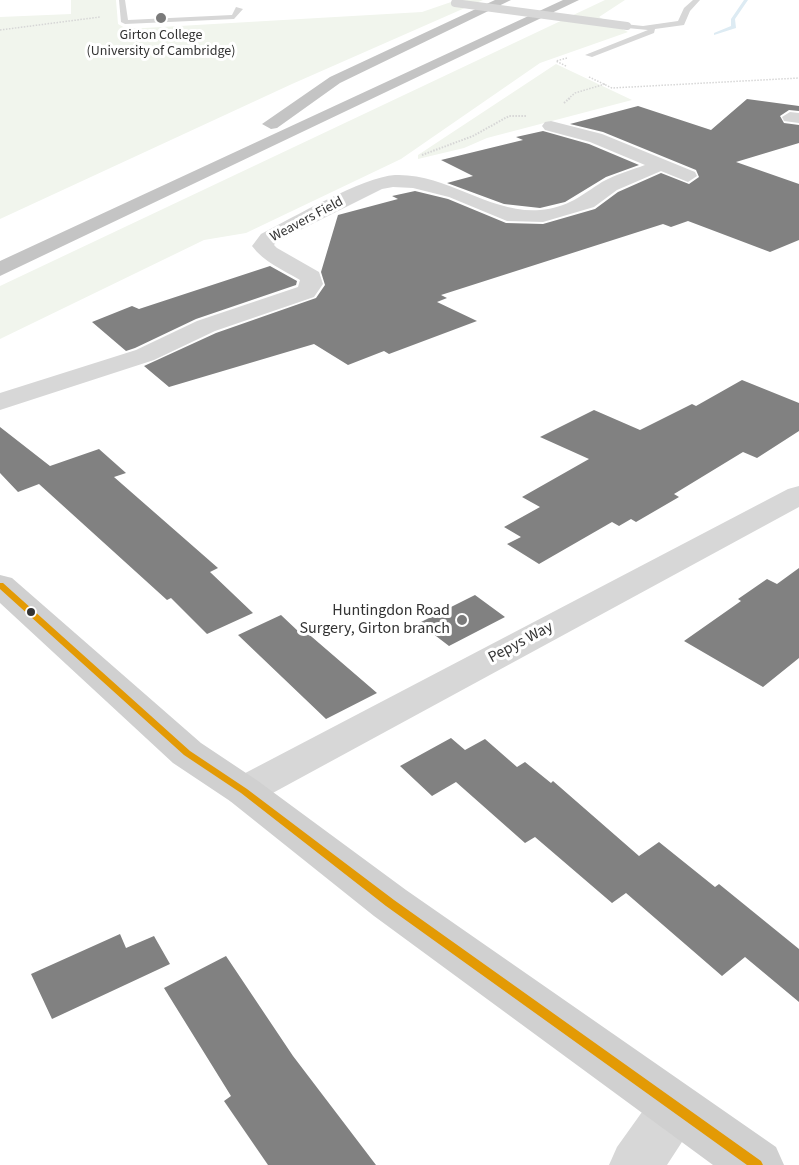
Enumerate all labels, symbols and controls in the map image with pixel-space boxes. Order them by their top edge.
marker: Girton College (University of Cambridge) [154,11,168,25]
place label: Girton College (University of Cambridge) [87,28,235,60]
street label: Weavers Field [268,194,346,246]
place label: Huntingdon Road Surgery, Girton branch [300,601,450,639]
unlabelled marker [25,606,37,618]
marker: Huntingdon Road Surgery, Girton branch [455,613,469,627]
street label: Pepys Way [485,618,557,668]

